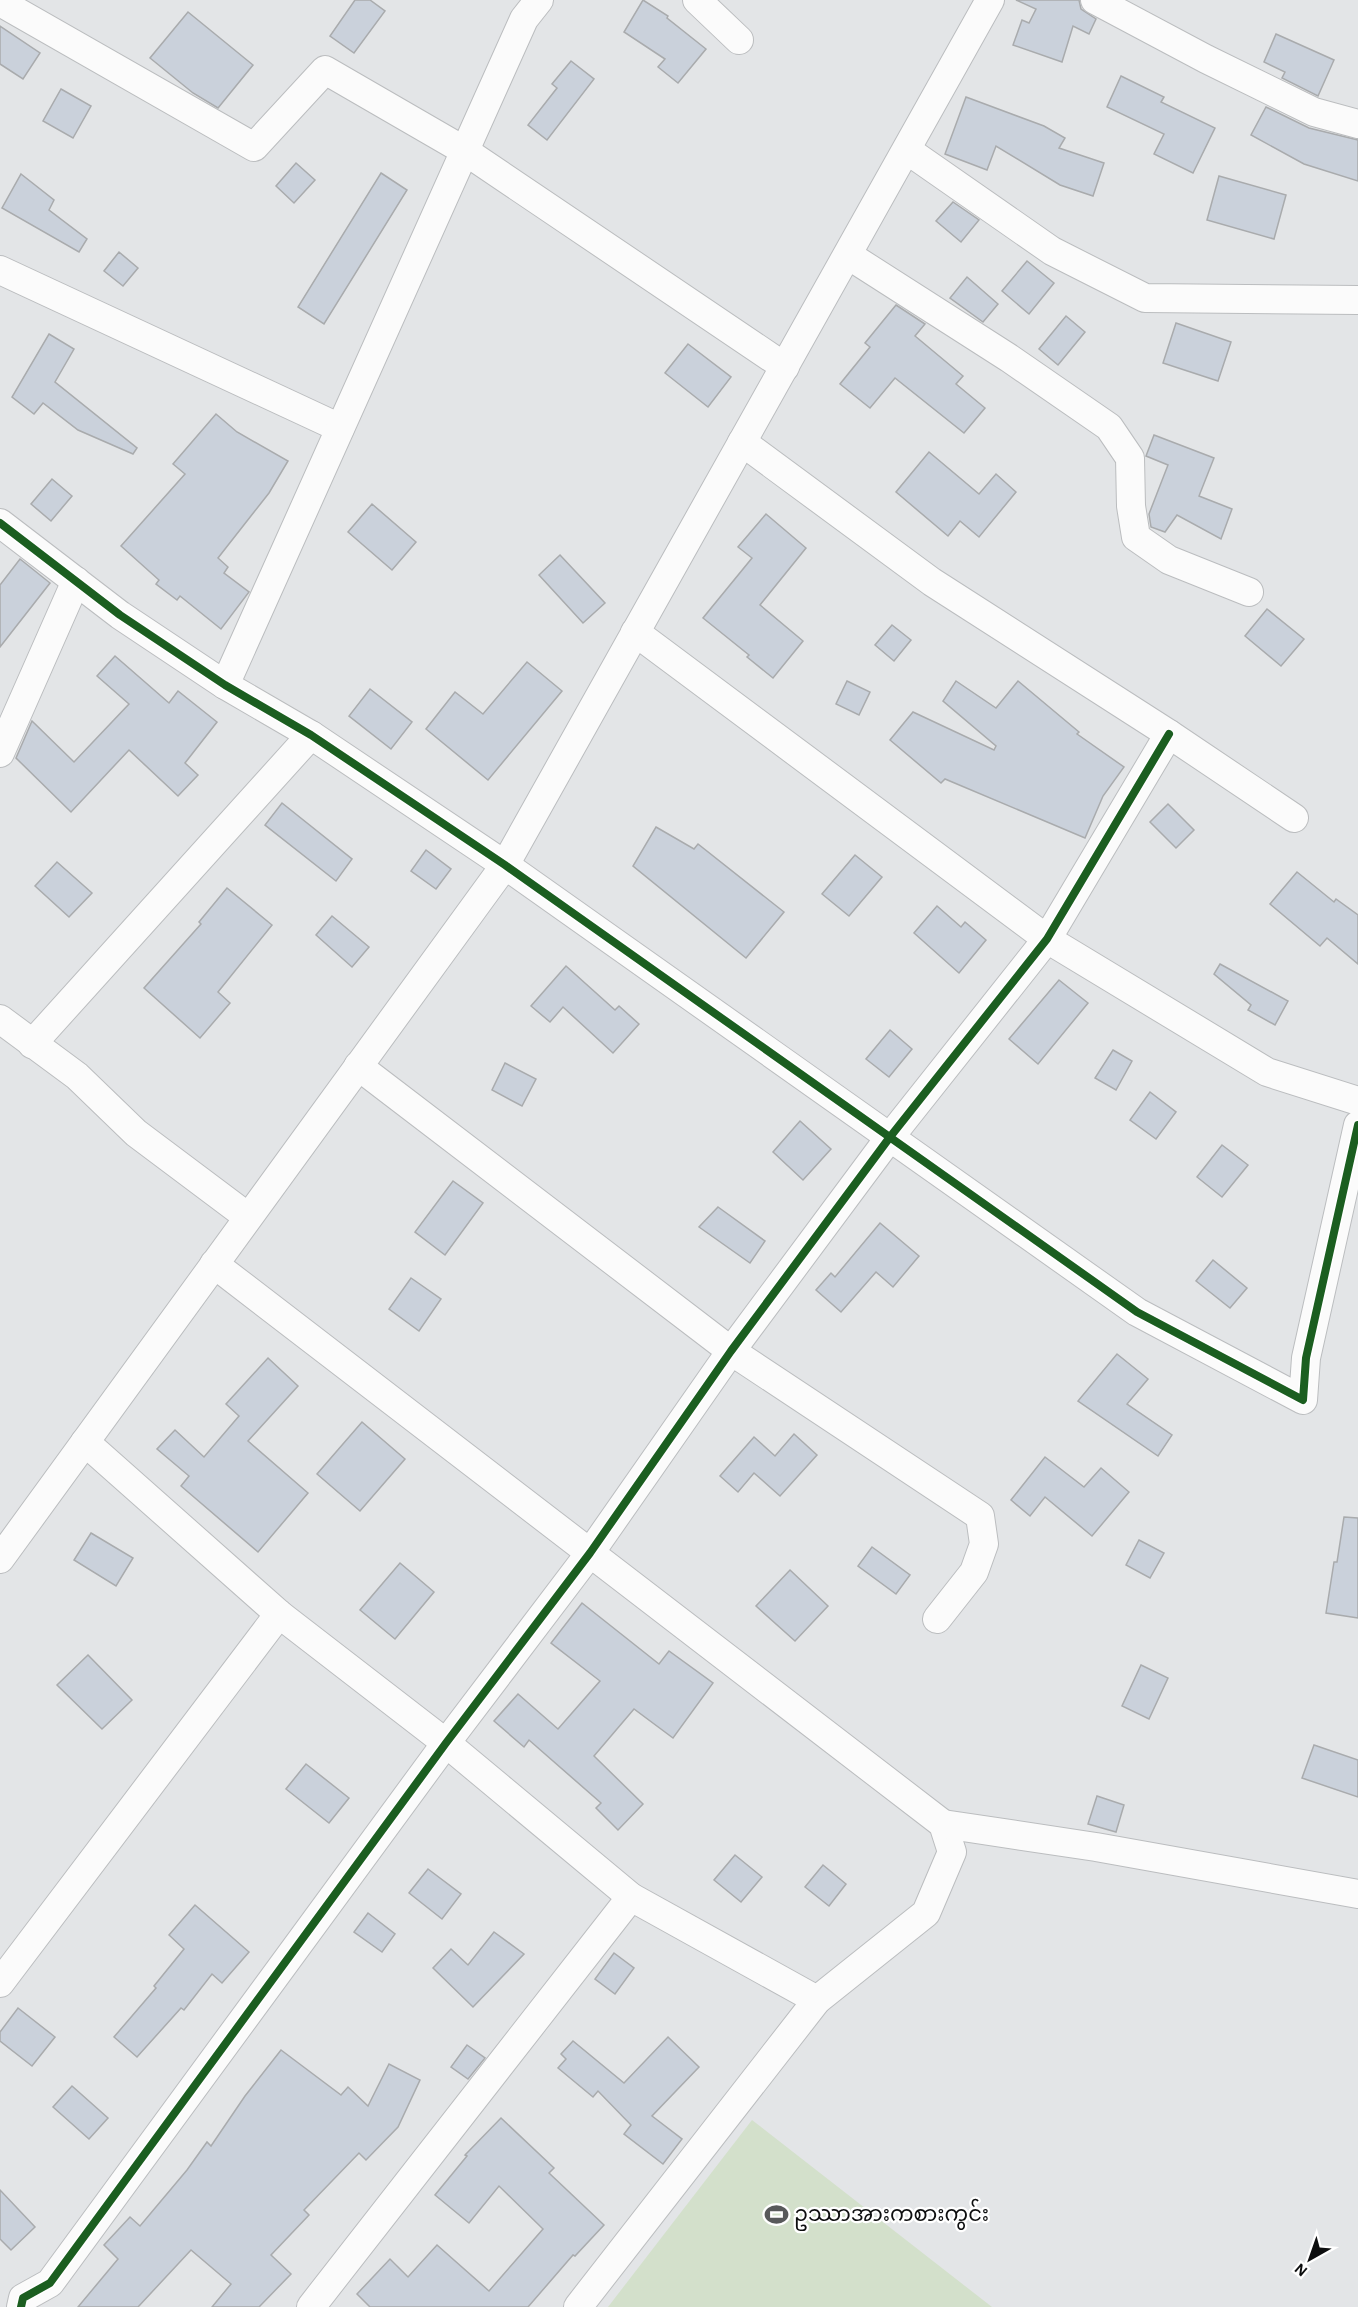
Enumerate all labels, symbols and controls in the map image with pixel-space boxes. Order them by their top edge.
place label: ဥဿာ‌အားကစားကွင်း [794,2198,989,2231]
sports icon: ဥဿာ‌အားကစားကွင်း [763,2201,789,2227]
north arrow [1280,2229,1340,2289]
text: N [1292,2260,1310,2279]

